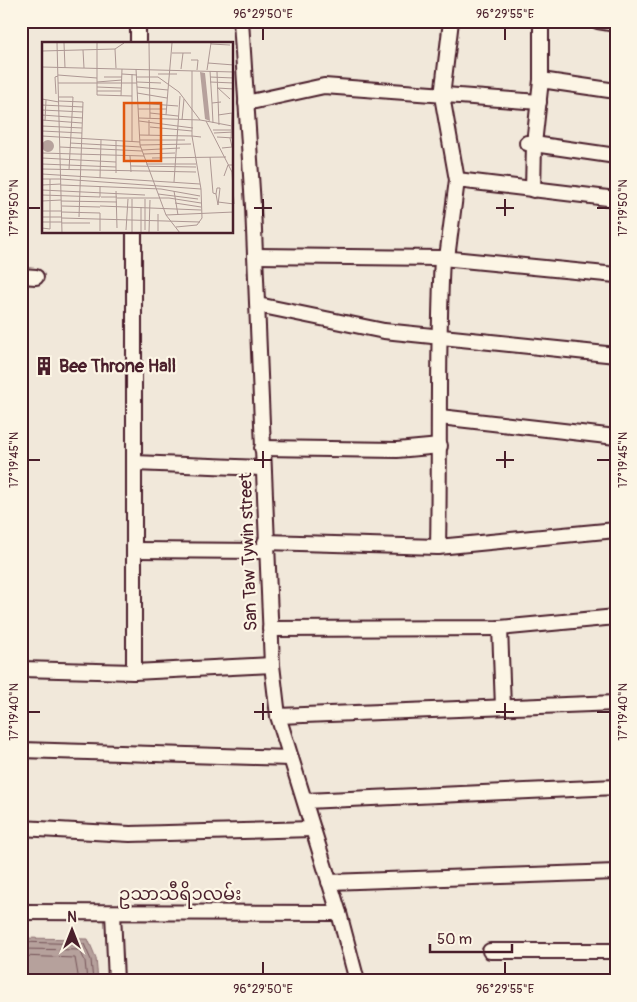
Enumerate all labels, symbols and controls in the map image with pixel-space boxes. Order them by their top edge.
text: 96°29'50"E [233,7,293,22]
text: 96°29'55"E [476,7,534,22]
inset map [42,42,234,234]
text: 17°19'50"N [7,179,22,237]
text: 17°19'50"N [616,179,631,237]
building icon: Bee Throne Hall [33,355,55,377]
place label: Bee Throne Hall [59,355,176,378]
text: 17°19'45"N [7,432,22,488]
text: 17°19'45"N [616,432,631,488]
street label: San Taw Tywin street [234,472,263,632]
text: 17°19'40"N [7,683,22,741]
text: 17°19'40"N [616,683,631,741]
street label: ဥသာသီရိ၁လမ်း [119,880,241,909]
north arrow [48,904,98,954]
text: N [67,909,77,926]
scale bar [430,922,512,954]
text: 50 m [437,930,472,949]
text: 96°29'50"E [233,982,293,997]
text: 96°29'55"E [476,982,534,997]

